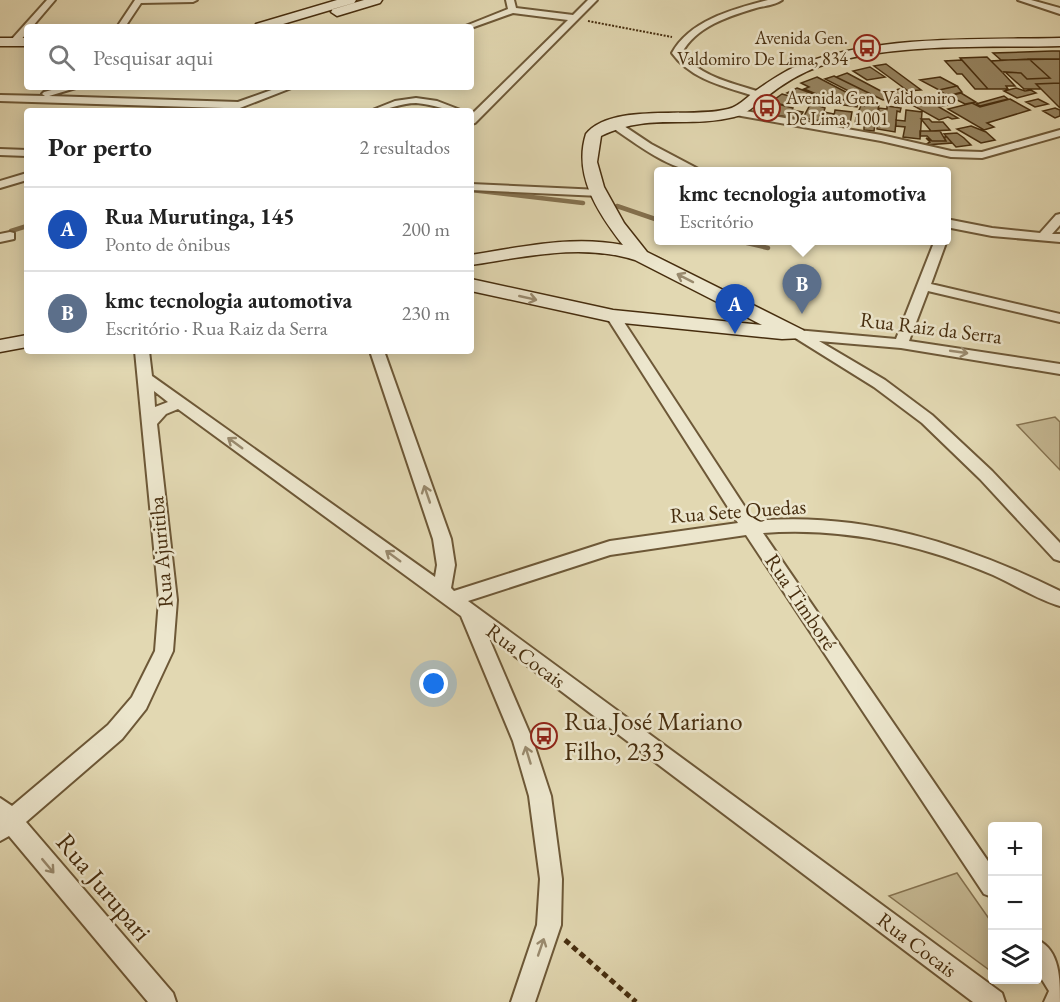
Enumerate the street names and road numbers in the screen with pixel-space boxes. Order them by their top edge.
street label: Rua Raiz da Serra [859,305,1004,350]
street label: Rua Sete Quedas [669,492,807,530]
street label: Rua Ajuritiba [142,495,179,609]
street label: Rua Timboré [759,548,844,655]
street label: Rua Cocais [481,617,572,694]
street label: Rua Jurupari [49,826,159,948]
street label: Rua Cocais [872,906,963,983]

